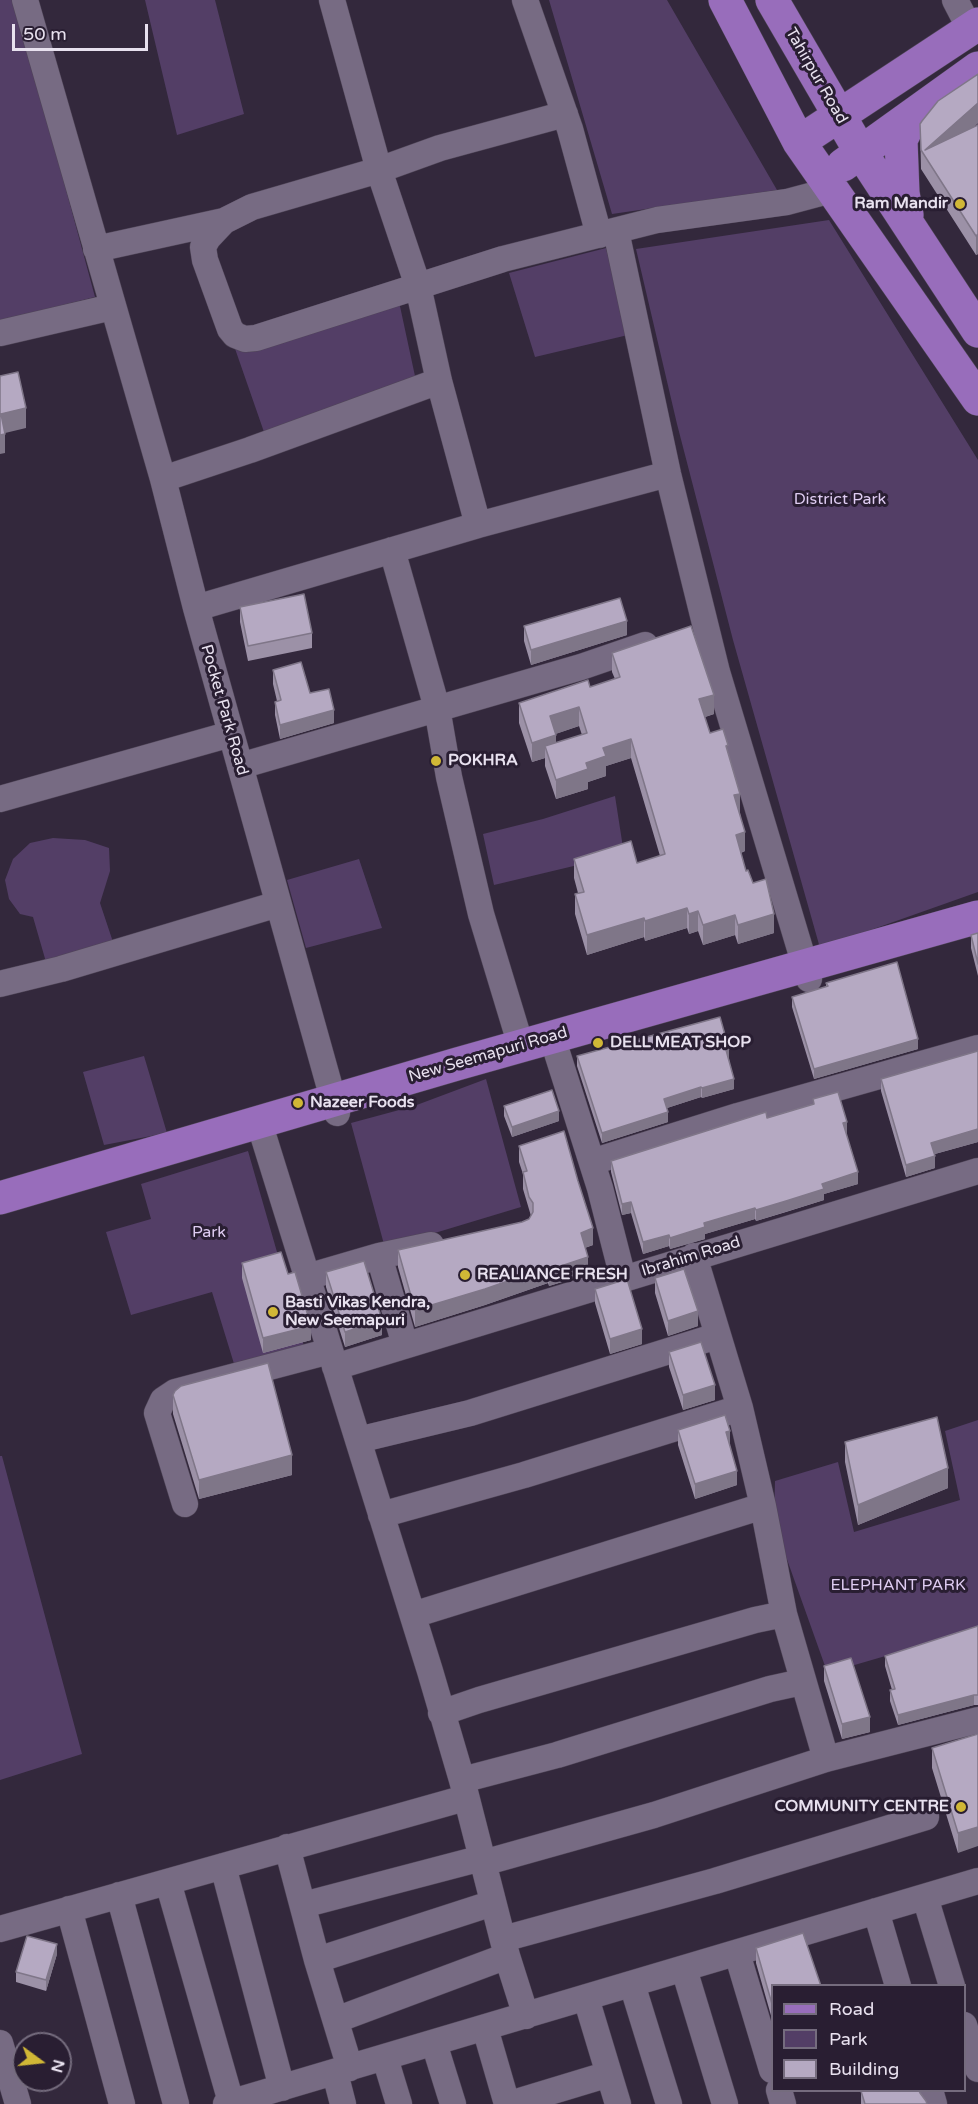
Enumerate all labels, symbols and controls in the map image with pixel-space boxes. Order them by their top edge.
scale bar [15,12,152,50]
text: 50 m [23,23,67,45]
street label: Tahirpur Road [781,25,851,127]
place label: Ram Mandir [854,194,948,214]
marker: Ram Mandir [953,197,967,211]
park label: District Park [794,490,886,510]
street label: Pocket Park Road [196,642,252,778]
place label: POKHRA [448,751,518,771]
marker: POKHRA [429,754,443,768]
street label: New Seemapuri Road [406,1023,570,1087]
place label: DELL MEAT SHOP [610,1033,751,1053]
marker: DELL MEAT SHOP [591,1036,605,1050]
place label: Nazeer Foods [310,1093,415,1113]
marker: Nazeer Foods [291,1096,305,1110]
park label: Park [192,1223,226,1243]
street label: Ibrahim Road [639,1233,743,1281]
place label: REALIANCE FRESH [477,1265,628,1285]
marker: REALIANCE FRESH [458,1268,472,1282]
place label: Basti Vikas Kendra, New Seemapuri [285,1293,430,1331]
marker: Basti Vikas Kendra, New Seemapuri [266,1305,280,1319]
park label: ELEPHANT PARK [830,1576,966,1596]
place label: COMMUNITY CENTRE [774,1797,949,1817]
marker: COMMUNITY CENTRE [954,1800,968,1814]
legend [771,1984,966,2092]
text: Road [829,1998,874,2020]
text: Park [829,2028,867,2050]
north arrow [12,2032,72,2092]
text: N [46,2057,69,2075]
text: Building [829,2058,899,2080]

